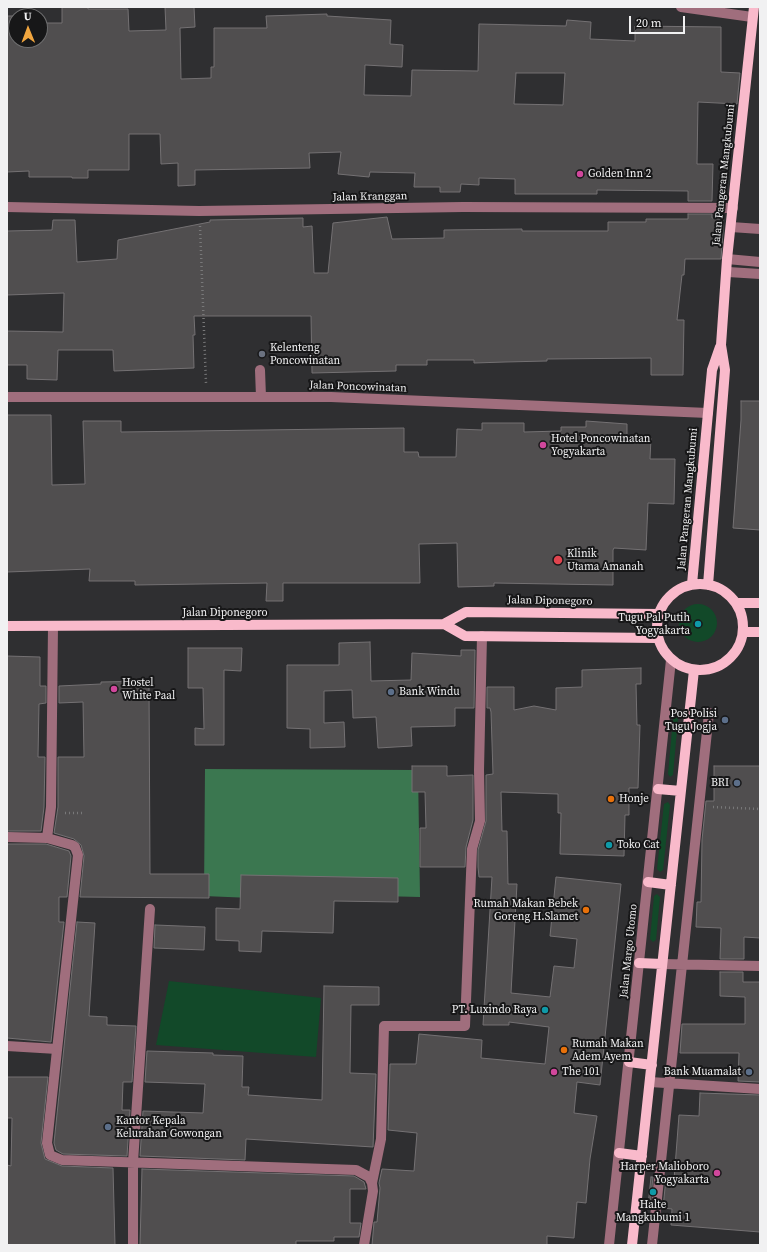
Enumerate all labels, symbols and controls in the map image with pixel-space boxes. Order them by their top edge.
north arrow [8,8,48,48]
scale bar [631,8,687,34]
text: U [24,9,32,24]
text: 20 m [636,15,662,31]
street label: Jalan Pangeran Mangkubumi [710,104,738,246]
place label: Golden Inn 2 [588,167,651,181]
marker: Golden Inn 2 [575,169,585,179]
street label: Jalan Kranggan [333,190,407,204]
place label: Kelenteng Poncowinatan [270,341,340,367]
marker: Kelenteng Poncowinatan [257,349,267,359]
street label: Jalan Poncowinatan [309,379,407,395]
street label: Jalan Pangeran Mangkubumi [675,428,701,570]
place label: Hotel Poncowinatan Yogyakarta [551,432,650,458]
marker: Hotel Poncowinatan Yogyakarta [538,440,548,450]
place label: Klinik Utama Amanah [567,547,644,573]
marker: Klinik Utama Amanah [552,554,564,566]
street label: Jalan Diponegoro [507,594,593,608]
street label: Jalan Diponegoro [182,606,268,620]
place label: Tugu Pal Putih Yogyakarta [618,611,690,637]
marker: Tugu Pal Putih Yogyakarta [693,619,703,629]
place label: Hostel White Paal [122,676,175,702]
marker: Hostel White Paal [109,684,119,694]
place label: Bank Windu [399,685,460,699]
marker: Bank Windu [386,687,396,697]
place label: Pos Polisi Tugu Jogja [665,707,717,733]
marker: Pos Polisi Tugu Jogja [720,715,730,725]
place label: BRI [711,776,729,790]
marker: BRI [732,778,742,788]
place label: Honje [619,792,649,806]
marker: Honje [606,794,616,804]
place label: Toko Cat [617,838,659,852]
marker: Toko Cat [604,840,614,850]
place label: Rumah Makan Bebek Goreng H.Slamet [473,897,578,923]
street label: Jalan Margo Utomo [617,903,641,999]
marker: Rumah Makan Bebek Goreng H.Slamet [581,905,591,915]
place label: PT. Luxindo Raya [452,1003,537,1017]
marker: PT. Luxindo Raya [540,1005,550,1015]
place label: Rumah Makan Adem Ayem [572,1037,644,1063]
marker: Rumah Makan Adem Ayem [559,1045,569,1055]
place label: The 101 [562,1065,600,1079]
place label: Bank Muamalat [664,1065,741,1079]
marker: The 101 [549,1067,559,1077]
marker: Bank Muamalat [744,1067,754,1077]
place label: Kantor Kepala Kelurahan Gowongan [116,1114,222,1140]
marker: Kantor Kepala Kelurahan Gowongan [103,1122,113,1132]
place label: Harper Malioboro Yogyakarta [620,1160,709,1186]
marker: Harper Malioboro Yogyakarta [712,1168,722,1178]
marker: Halte Mangkubumi 1 [648,1187,658,1197]
place label: Halte Mangkubumi 1 [616,1198,690,1224]

